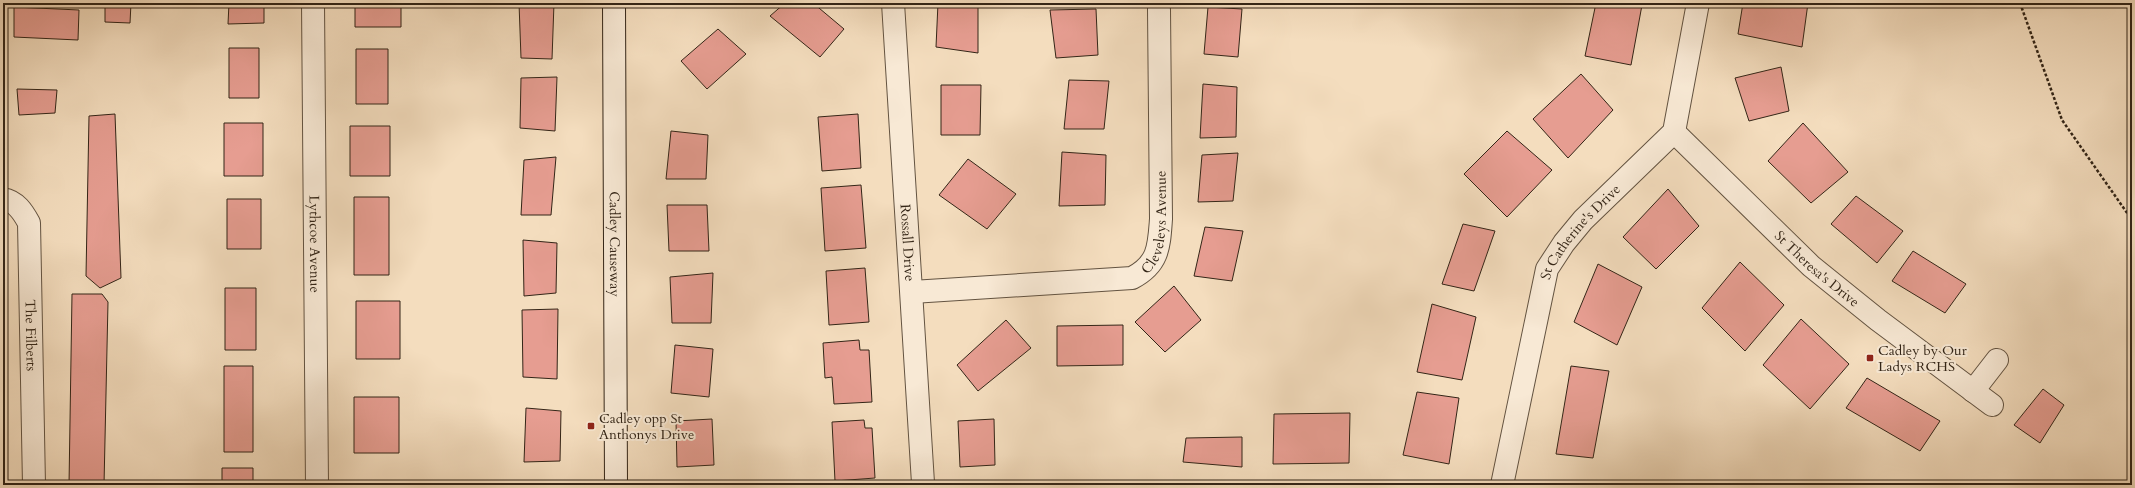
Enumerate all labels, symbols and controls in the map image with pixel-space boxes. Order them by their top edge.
street label: Cleveleys Avenue [1137,171,1171,278]
street label: St Catherine's Drive [1536,180,1625,281]
street label: Cadley Causeway [605,191,624,297]
street label: Lythcoe Avenue [305,195,324,293]
street label: Rossall Drive [896,203,919,282]
street label: St Theresa's Drive [1770,227,1863,311]
street label: The Filberts [20,299,41,372]
place label: Cadley by Our Ladys RCHS [1878,341,1968,376]
marker: Cadley by Our Ladys RCHS [1865,353,1875,363]
place label: Cadley opp St Anthonys Drive [599,409,694,444]
marker: Cadley opp St Anthonys Drive [586,421,596,431]

